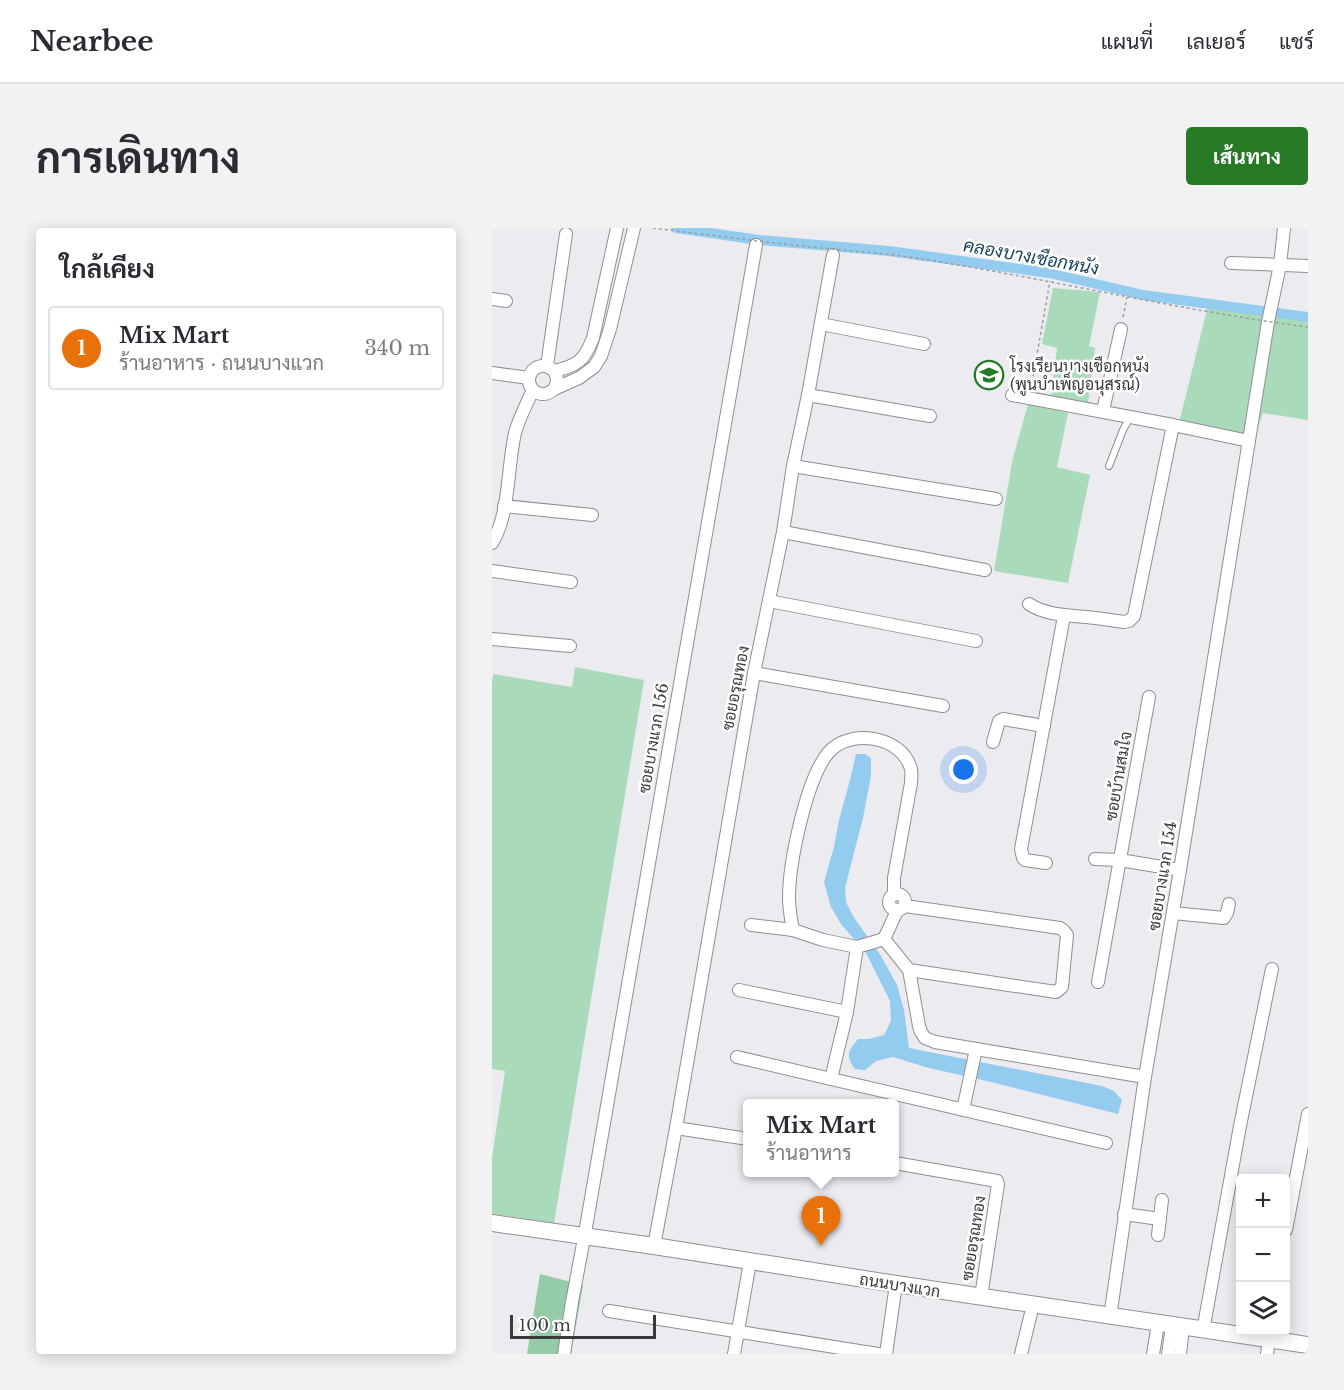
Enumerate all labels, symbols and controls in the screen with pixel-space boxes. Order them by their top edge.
text: Nearbee [30,24,154,59]
text: แผนที่ [1101,29,1153,55]
text: เลเยอร์ [1186,29,1246,55]
text: แชร์ [1279,29,1314,55]
button: เส้นทาง [1186,127,1308,185]
text: การเดินทาง [36,132,240,184]
water label: คลองบางเชือกหนัง [962,232,1101,280]
text: ใกล้เคียง [60,253,155,285]
text: Mix Mart [119,322,229,349]
text: 1 [77,336,86,360]
text: 340 m [365,336,430,360]
text: ร้านอาหาร · ถนนบางแวก [119,351,324,375]
place label: โรงเรียนบางเชือกหนัง (พูนบำเพ็ญอนุสรณ์) [1009,355,1149,396]
school or university icon: โรงเรียนบางเชือกหนัง (พูนบำเพ็ญอนุสรณ์) [973,359,1005,391]
street label: ซอยอรุณทอง [717,644,755,733]
street label: ซอยบางแวก 156 [633,681,673,795]
street label: ซอยบ้านสมใจ [1099,729,1136,822]
your location [949,755,978,784]
street label: ซอยบางแวก 154 [1143,820,1181,932]
popup [743,1099,899,1177]
text: Mix Mart [766,1112,876,1139]
text: ร้านอาหาร [766,1141,852,1165]
map controls [1236,1174,1290,1336]
button: + [1236,1174,1290,1228]
street label: ซอยอรุณทอง [956,1194,992,1282]
pin: 1 [802,1196,840,1246]
button: − [1236,1228,1290,1282]
street label: ถนนบางแวก [858,1269,942,1301]
button: layers [1236,1282,1290,1336]
scale bar [510,1312,656,1340]
text: 100 m [519,1315,571,1335]

